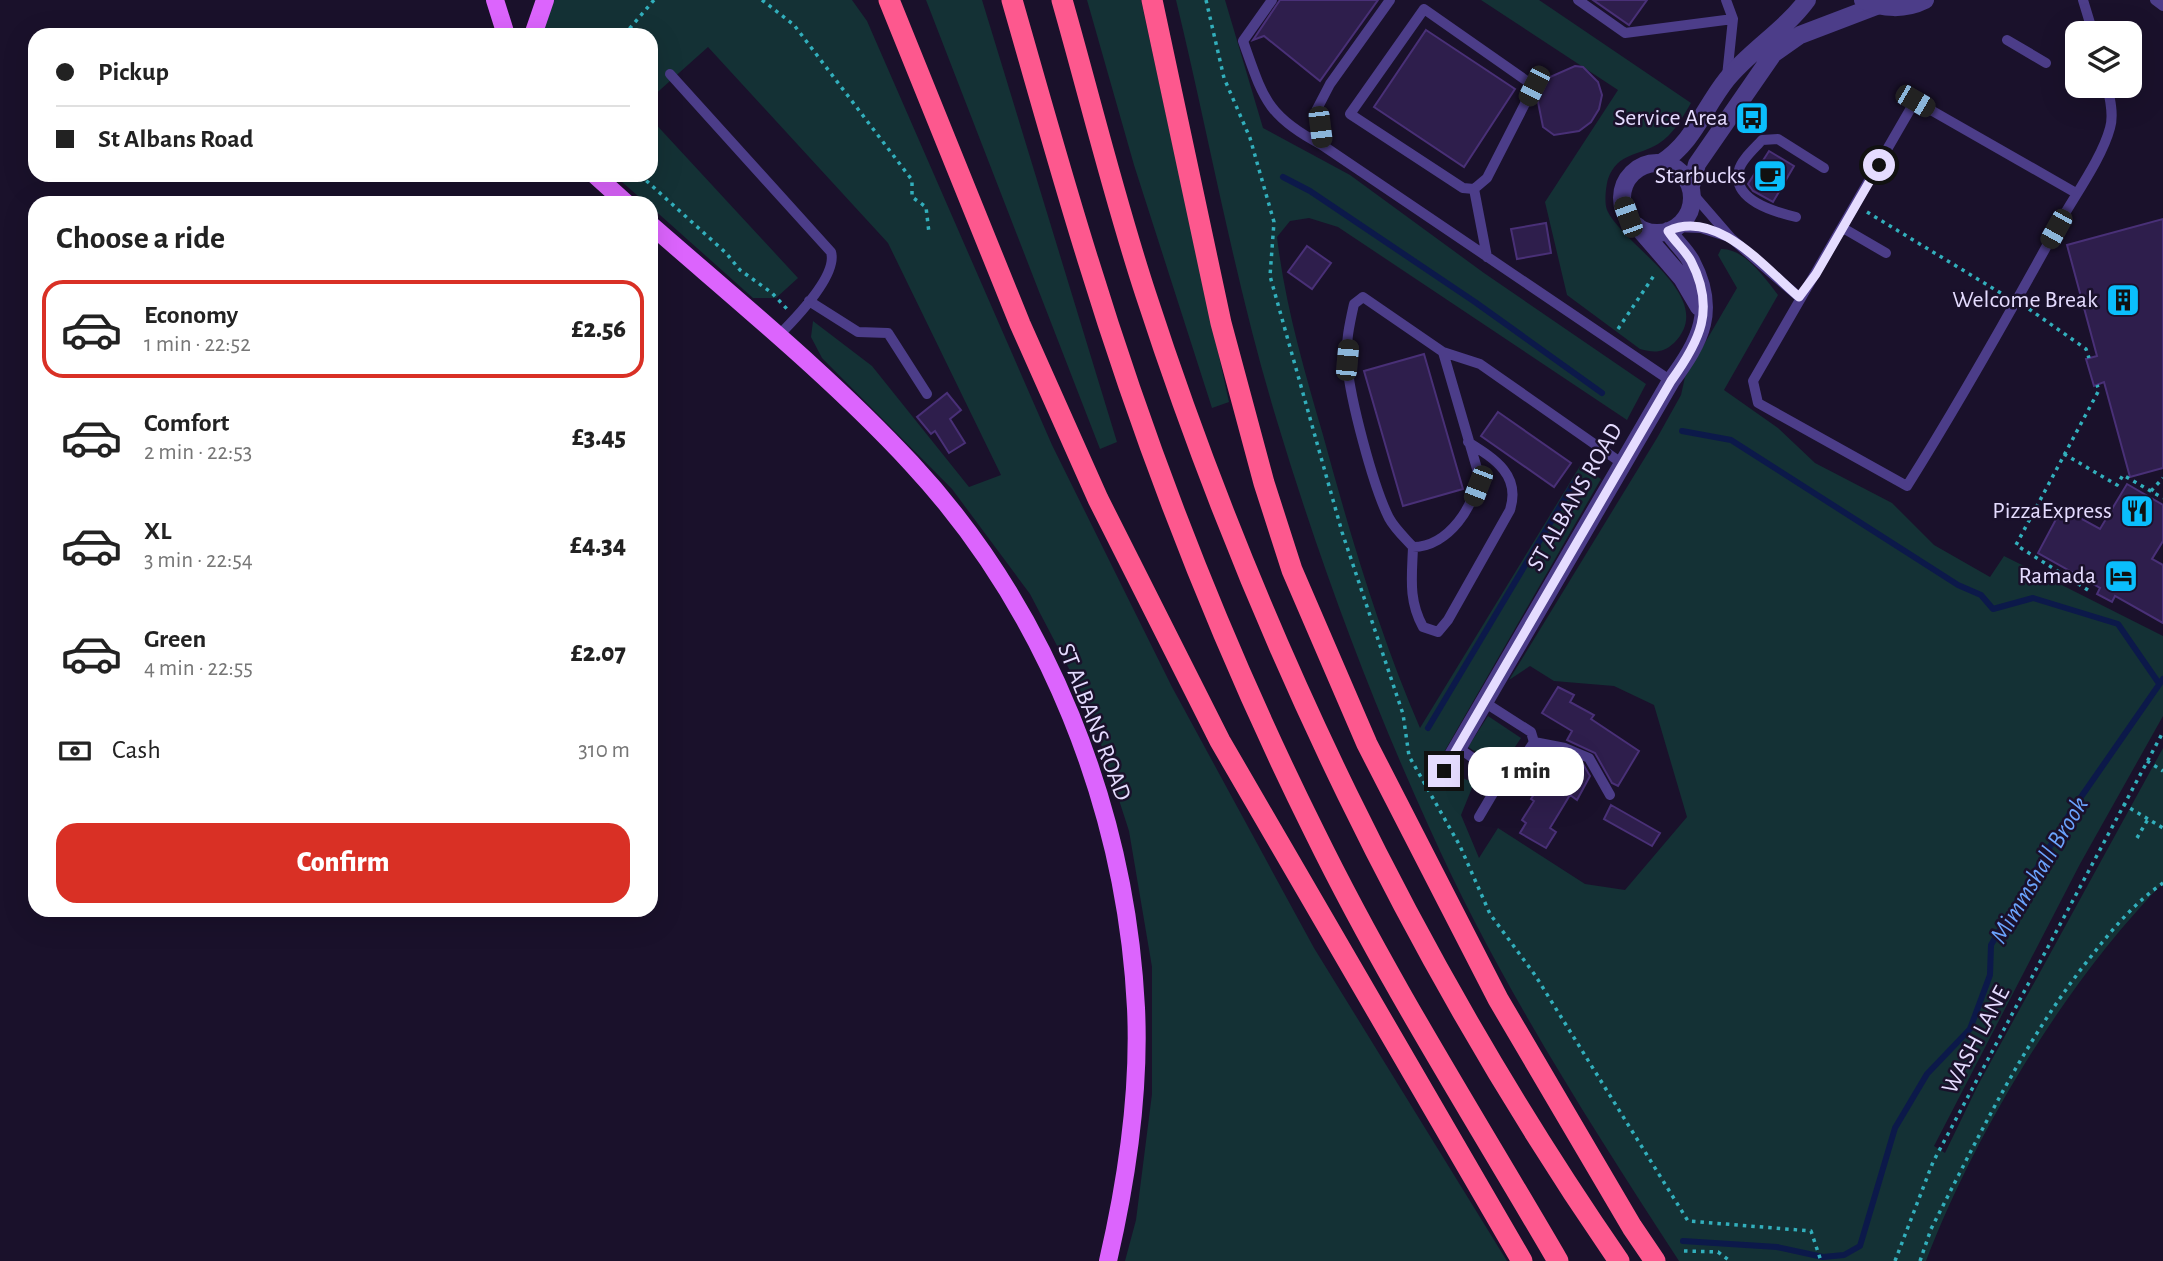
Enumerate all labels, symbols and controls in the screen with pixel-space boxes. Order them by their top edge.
map controls [2065,21,2142,98]
button: layers [2065,21,2142,98]
text: Pickup [98,59,169,85]
car [1516,63,1553,109]
car [1892,81,1939,121]
bus stop icon: Service Area [1733,99,1771,137]
car [1308,105,1333,149]
place label: Service Area [1614,106,1728,130]
text: St Albans Road [98,126,253,152]
route start [1863,149,1895,181]
cafe icon: Starbucks [1751,157,1789,195]
place label: Starbucks [1655,164,1746,188]
car [1611,194,1646,240]
car [2037,206,2076,252]
text: Choose a ride [56,222,225,254]
building icon: Welcome Break [2104,281,2142,319]
place label: Welcome Break [1952,288,2098,312]
icon: car [60,298,123,361]
text: Economy [144,302,238,328]
text: £2.56 [572,316,626,342]
text: 1 min · 22:52 [144,333,251,356]
car [1335,338,1360,382]
icon: car [60,406,123,469]
text: Comfort [144,410,229,436]
street label: ST ALBANS ROAD [1523,419,1627,575]
text: £3.45 [572,424,626,450]
text: 2 min · 22:53 [144,441,252,464]
car [1461,463,1496,509]
restaurant icon: PizzaExpress [2118,492,2156,530]
place label: PizzaExpress [1992,499,2112,523]
icon: car [60,514,123,577]
text: XL [144,518,171,544]
text: £4.34 [570,532,626,558]
text: 3 min · 22:54 [144,549,253,572]
hotel icon: Ramada [2102,557,2140,595]
place label: Ramada [2019,564,2096,588]
icon: car [60,622,123,685]
text: Green [144,626,206,652]
text: £2.07 [571,640,626,666]
street label: ST ALBANS ROAD [1053,640,1135,804]
text: 4 min · 22:55 [144,657,253,680]
icon: cash [56,732,94,770]
text: Cash [112,737,161,763]
text: 310 m [578,739,630,762]
callout: 1 min [1468,746,1584,796]
route end [1428,755,1460,787]
text: 1 min [1502,760,1550,783]
water label: Mimmshall Brook [1985,792,2093,948]
button: Confirm [56,823,630,903]
street label: WASH LANE [1938,982,2015,1098]

